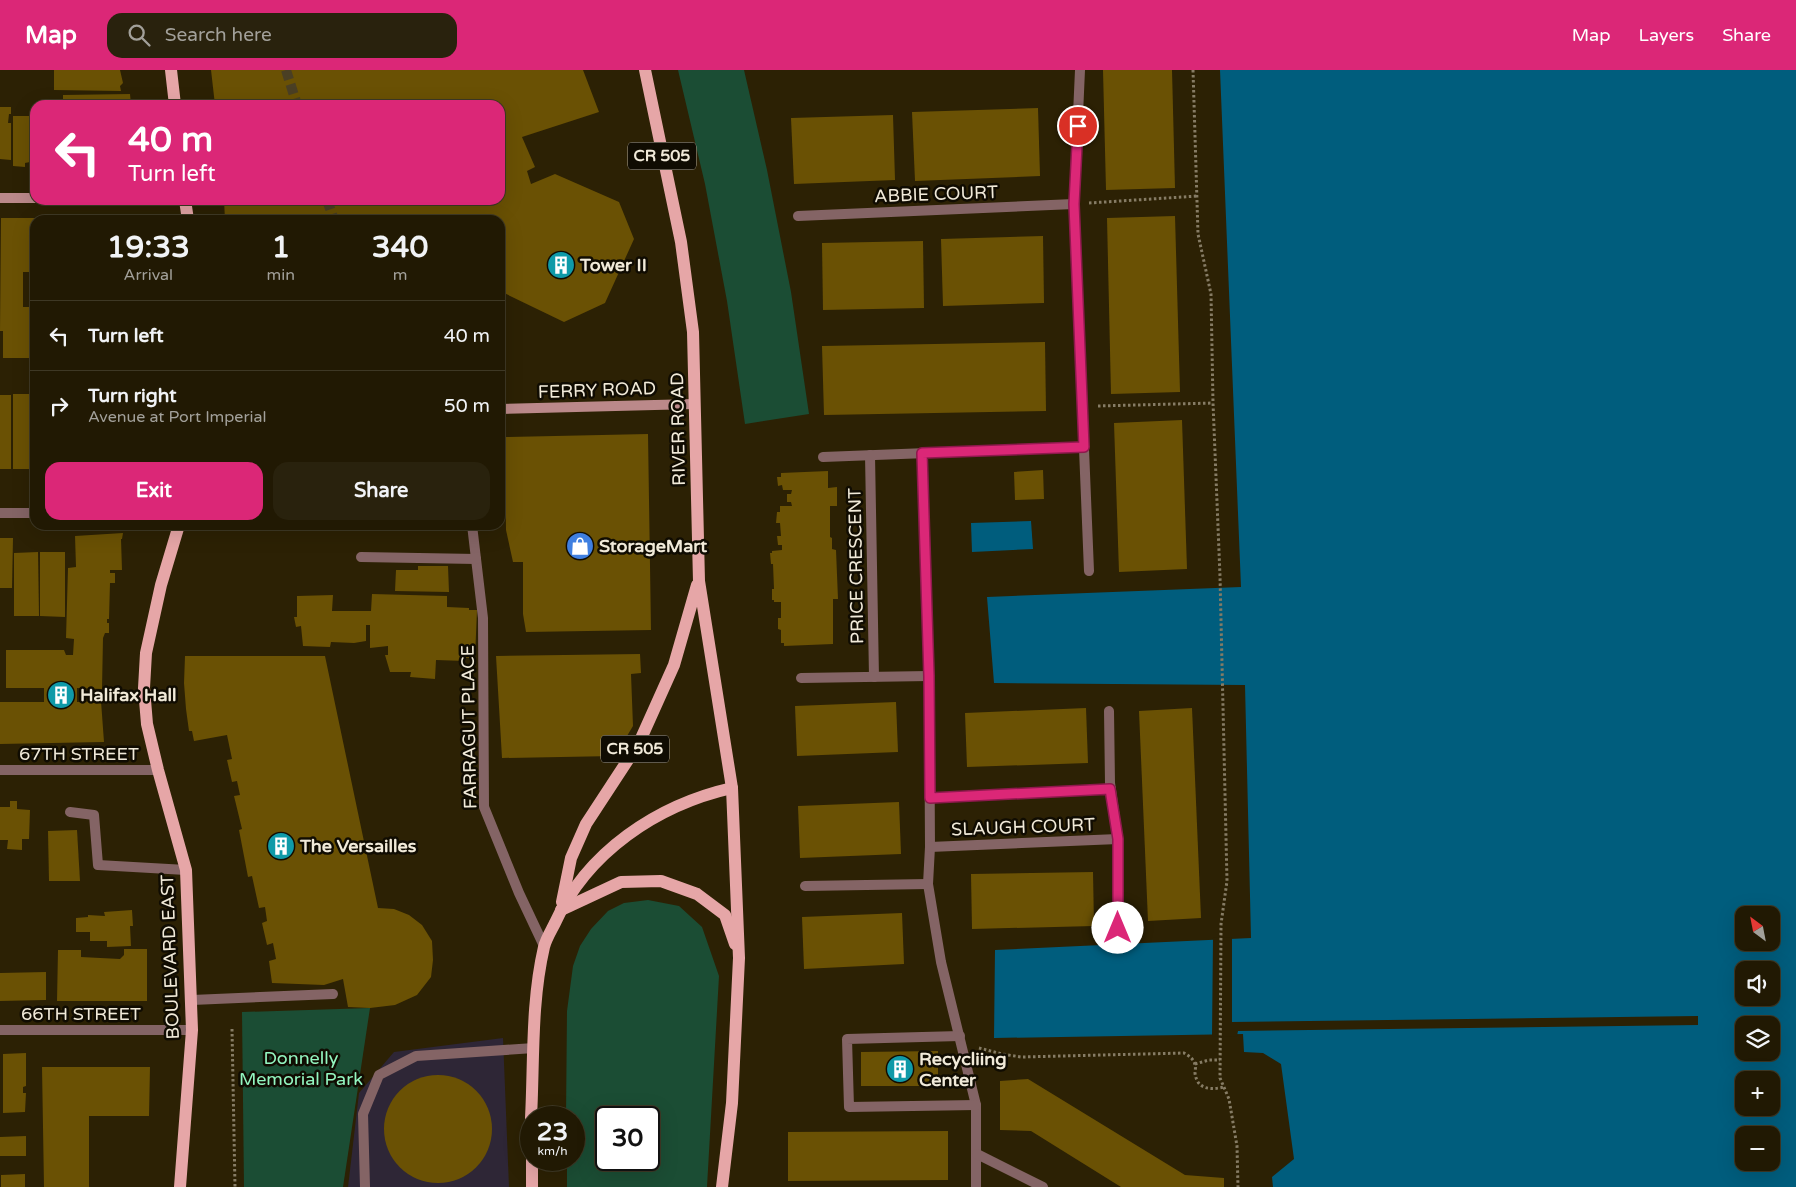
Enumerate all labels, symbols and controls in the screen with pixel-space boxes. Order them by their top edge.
search box [107,13,457,58]
text: Map [25,21,77,50]
icon: search [125,21,153,49]
text: Search here [165,24,272,46]
text: Map [1572,24,1611,46]
text: Layers [1639,24,1694,46]
text: Share [1722,24,1771,46]
pin [1057,105,1099,147]
icon: arrive [1064,112,1092,140]
text: 40 m [128,119,213,161]
icon: left [45,120,110,185]
road number: CR 505 [628,142,696,170]
text: Turn left [128,161,216,187]
street label: ABBIE COURT [874,181,998,207]
text: 19:33 [107,229,190,266]
text: 1 [271,229,290,266]
text: 340 [372,229,428,266]
building icon: Tower II [546,250,576,280]
place label: Tower II [579,254,647,276]
text: Arrival [124,265,173,285]
text: min [267,265,295,285]
text: m [393,265,407,285]
icon: left [45,322,73,350]
text: Turn left [88,325,164,347]
text: 40 m [444,325,490,347]
street label: RIVER ROAD [666,372,690,486]
street label: FERRY ROAD [537,377,657,403]
text: Turn right [88,385,176,407]
icon: right [45,392,73,420]
text: 50 m [444,395,490,417]
text: Avenue at Port Imperial [88,407,266,427]
button: Exit [45,462,263,520]
button: Share [273,462,490,520]
street label: PRICE CRESCENT [844,488,868,644]
shop icon: StorageMart [565,531,595,561]
place label: StorageMart [599,535,707,557]
street label: FARRAGUT PLACE [457,645,481,809]
building icon: Halifax Hall [46,680,76,710]
place label: Halifax Hall [80,684,176,706]
road number: CR 505 [601,736,669,762]
street label: 67TH STREET [19,743,139,765]
street label: SLAUGH COURT [951,813,1095,841]
building icon: The Versailles [266,831,296,861]
place label: The Versailles [299,835,417,857]
street label: BOULEVARD EAST [156,874,184,1040]
position arrow [1091,901,1143,953]
north arrow [1735,906,1780,951]
map controls [1735,906,1780,1171]
button: sound [1735,961,1780,1006]
street label: 66TH STREET [21,1003,141,1025]
button: layers [1735,1016,1780,1061]
park label: Donnelly Memorial Park [239,1047,363,1090]
place label: Recycliing Center [919,1048,1007,1091]
building icon: Recycliing Center [885,1054,915,1084]
button: + [1735,1071,1780,1116]
speed limit sign: 30 [595,1106,660,1171]
text: 23 [537,1117,568,1147]
button: − [1735,1126,1780,1171]
text: km/h [537,1144,568,1158]

